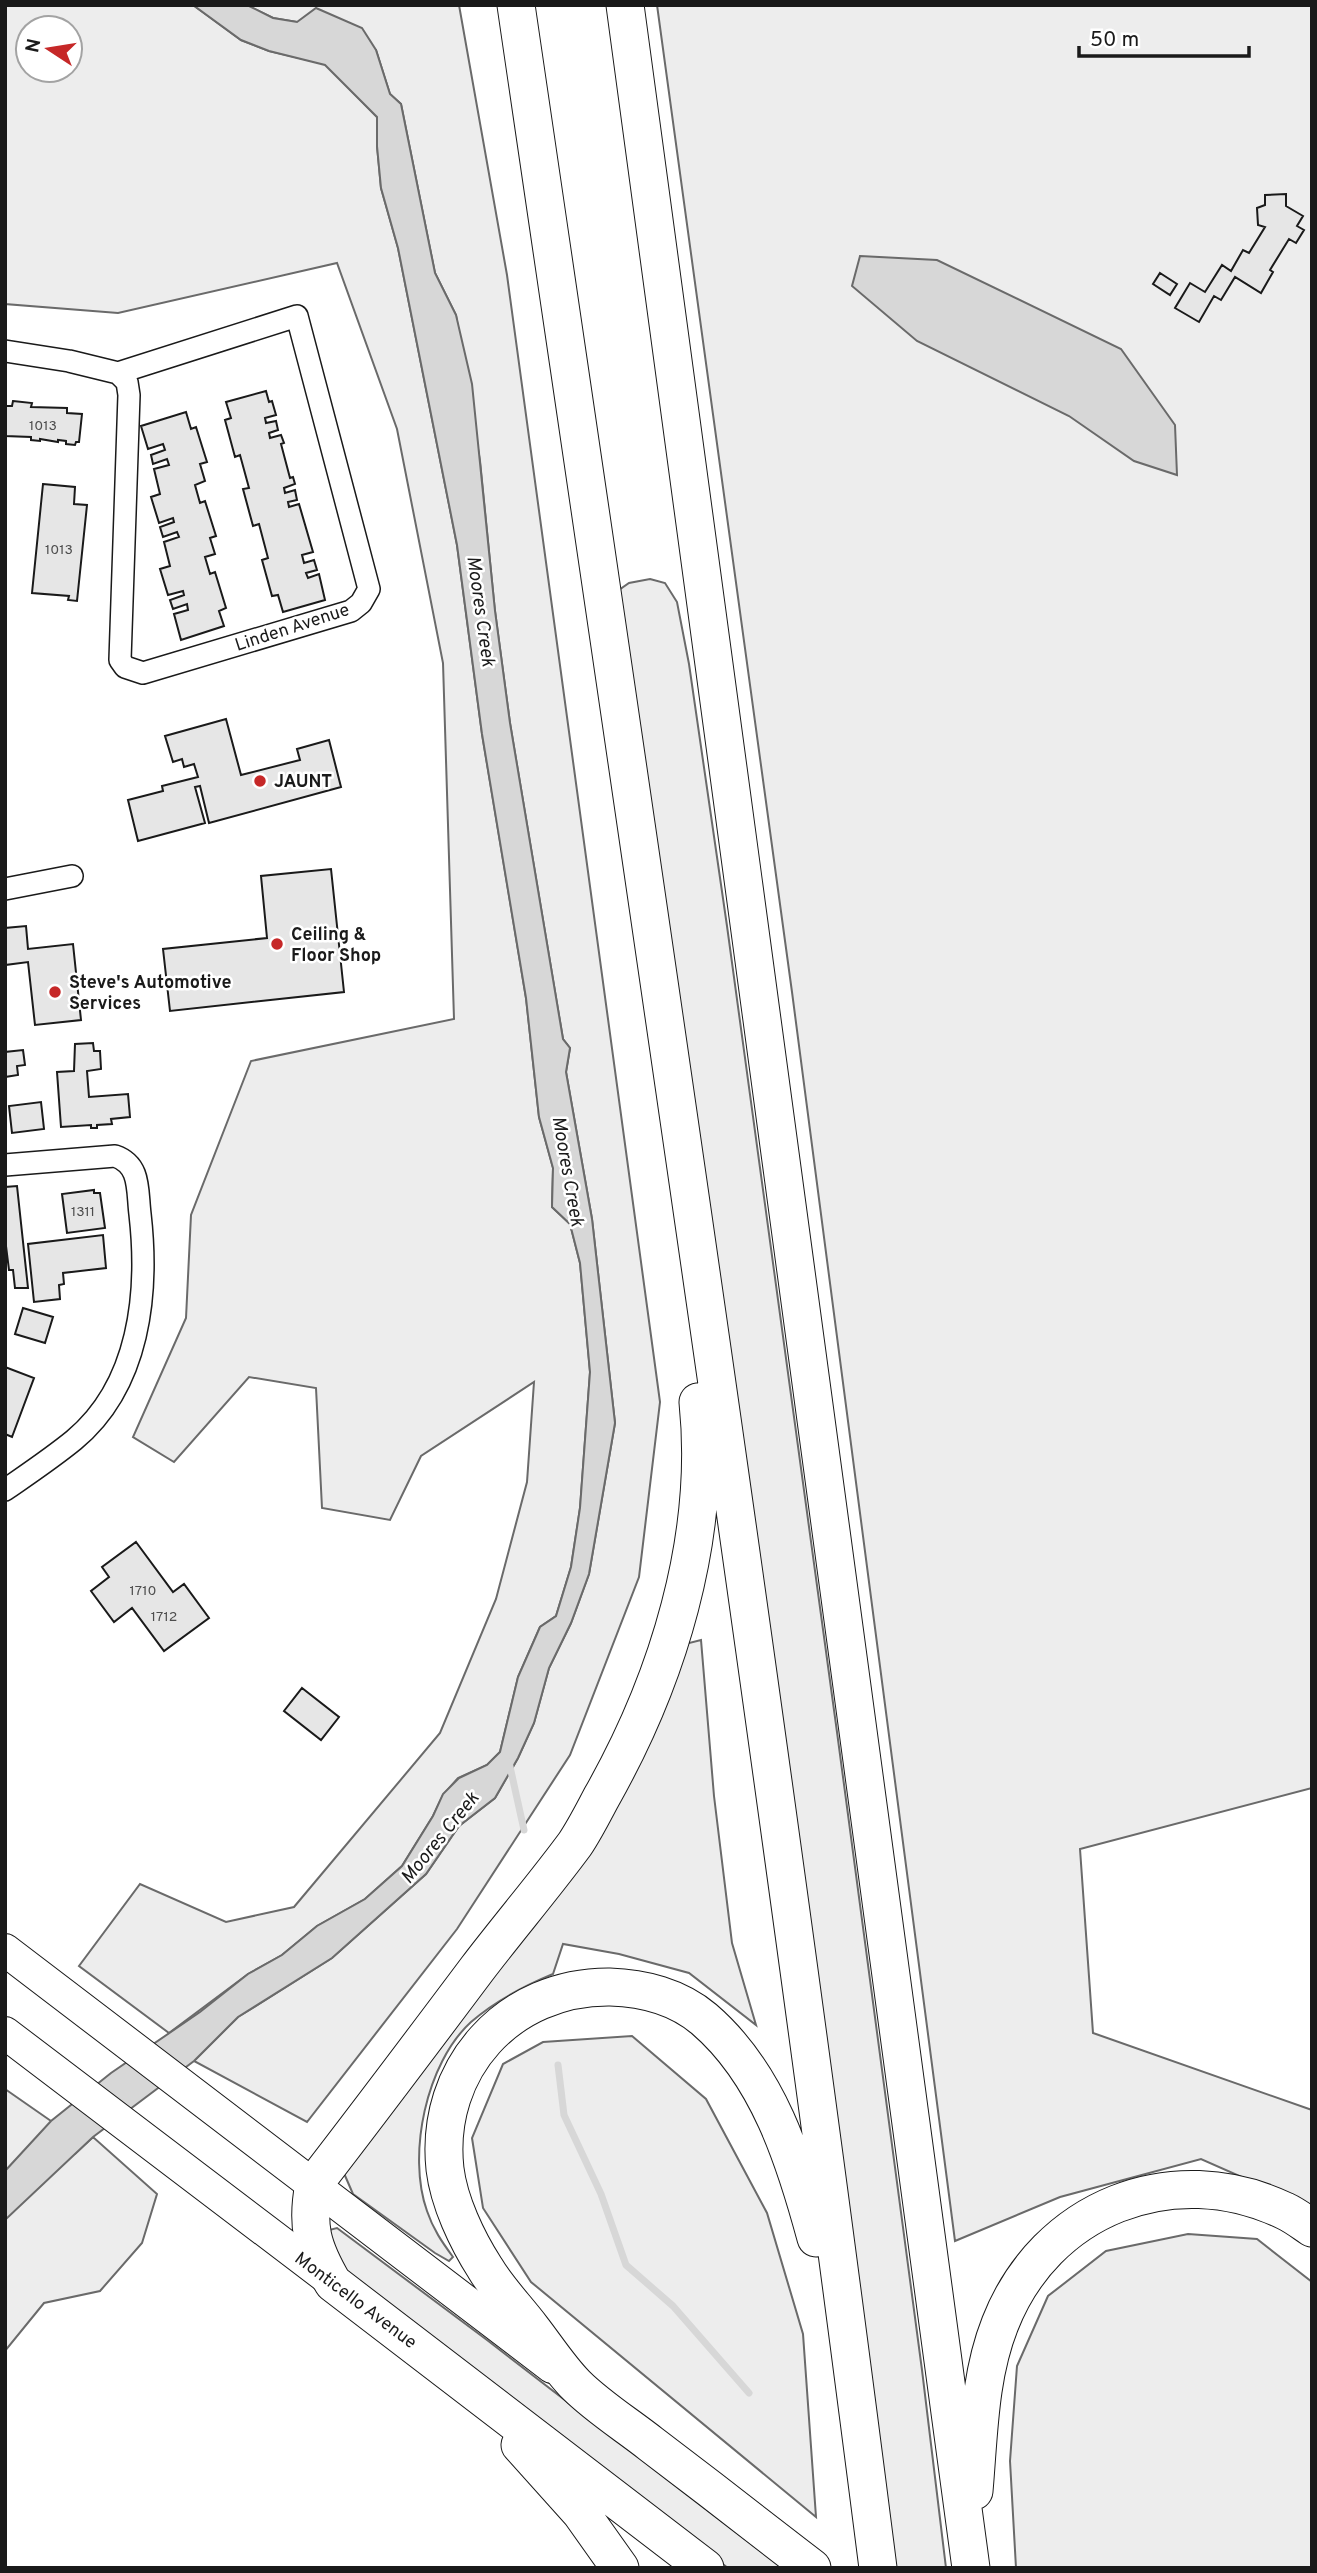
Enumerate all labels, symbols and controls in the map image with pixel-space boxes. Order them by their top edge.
north arrow [14,14,84,84]
scale bar [1079,14,1249,58]
text: 50 m [1090,27,1139,54]
text: N [21,37,47,55]
house number: 1013 [29,418,57,435]
house number: 1013 [45,542,73,559]
water label: Moores Creek [460,554,500,669]
street label: Linden Avenue [232,599,353,658]
place label: JAUNT [274,771,332,794]
marker: JAUNT [252,773,268,789]
place label: Ceiling & Floor Shop [291,924,381,968]
marker: Ceiling & Floor Shop [269,936,285,952]
place label: Steve's Automotive Services [69,972,232,1016]
marker: Steve's Automotive Services [47,984,63,1000]
water label: Moores Creek [546,1114,589,1229]
house number: 1311 [71,1204,95,1221]
house number: 1710 [130,1583,156,1600]
house number: 1712 [151,1609,177,1626]
water label: Moores Creek [396,1787,485,1889]
street label: Monticello Avenue [289,2248,421,2355]

